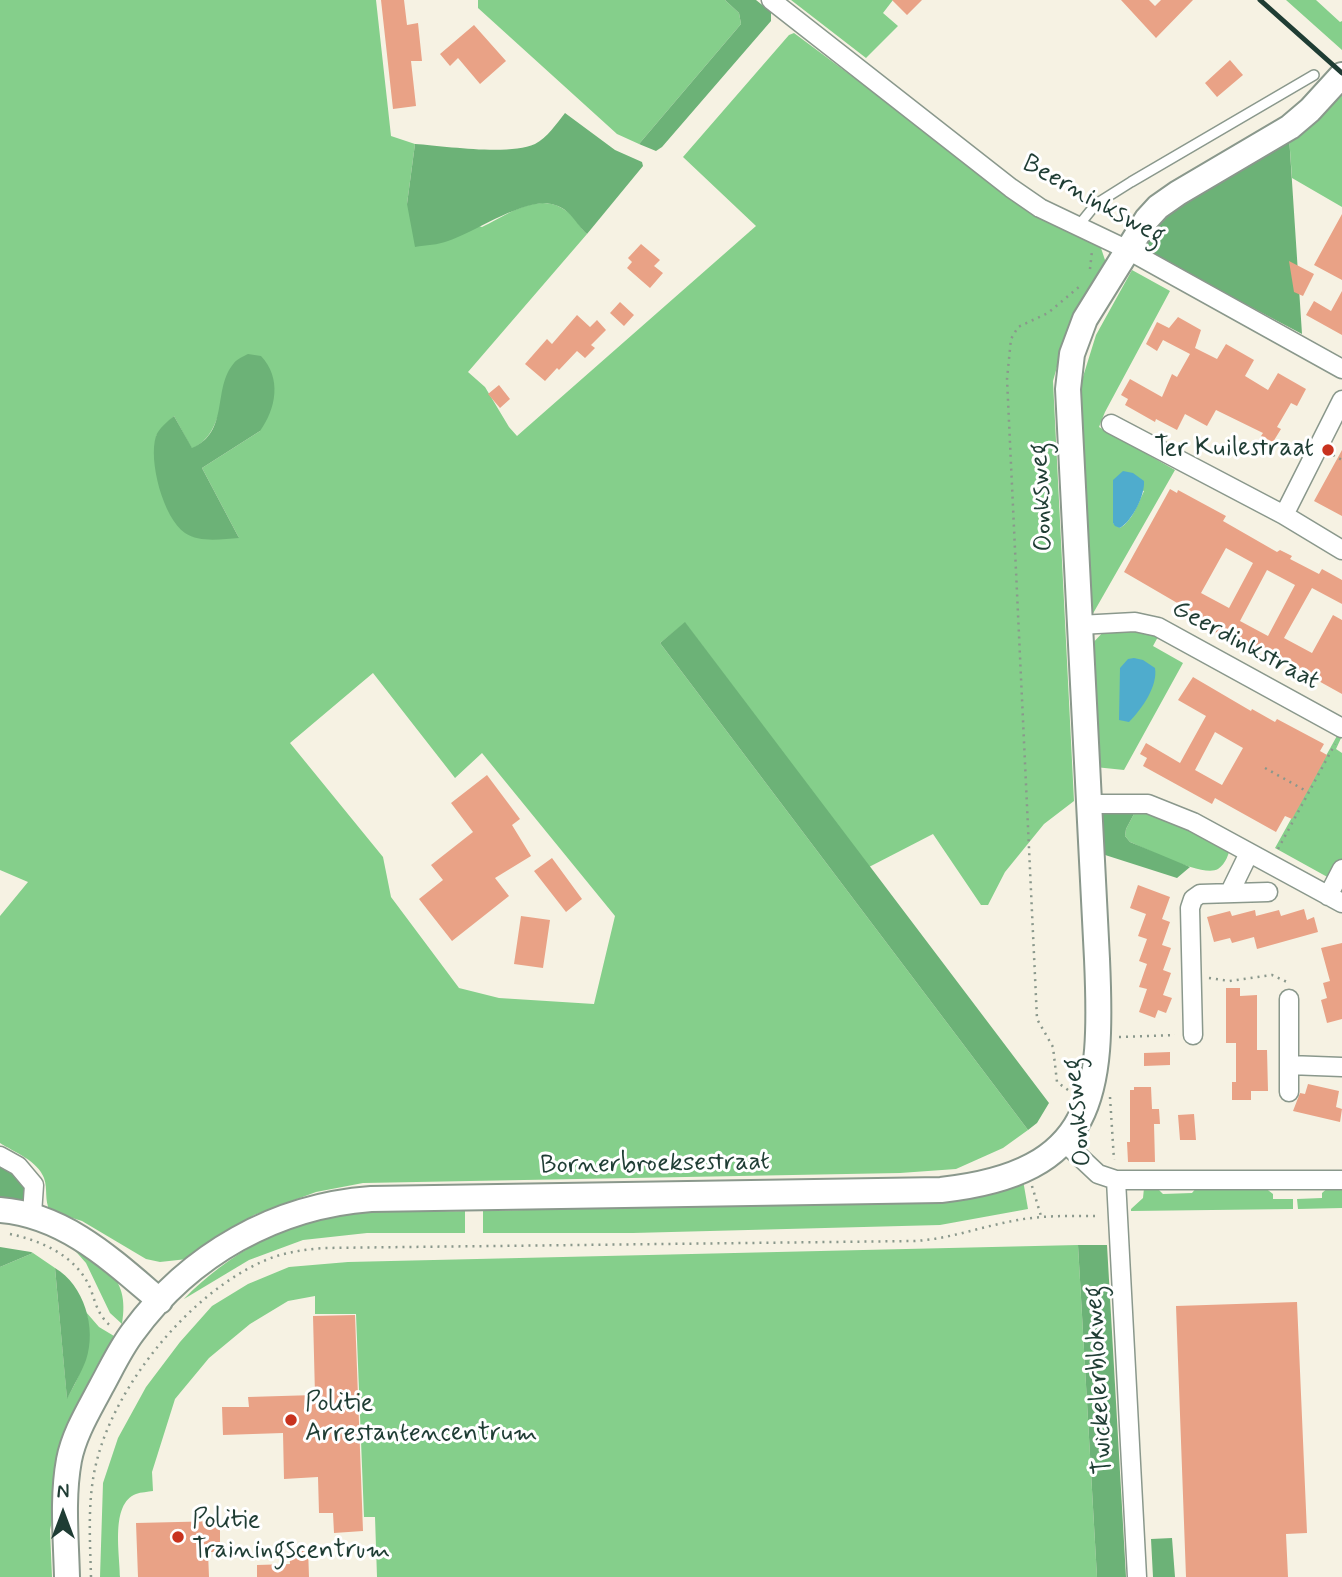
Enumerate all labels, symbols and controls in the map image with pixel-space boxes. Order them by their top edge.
street label: Beerninksweg [1016,149,1170,253]
place label: Ter Kuilestraat [1154,434,1314,466]
street label: Oonksweg [1025,442,1061,552]
marker: Ter Kuilestraat [1320,442,1336,458]
street label: Geerdinkstraat [1166,594,1324,698]
street label: Oonksweg [1058,1056,1100,1168]
street label: Bornerbroeksestraat [540,1147,770,1183]
street label: Twickelerblokweg [1079,1285,1121,1475]
place label: Politie Arrestantencentrum [305,1389,538,1450]
marker: Politie Arrestantencentrum [283,1412,299,1428]
north arrow [28,1479,98,1549]
text: N [57,1480,69,1505]
place label: Politie Trainingscentrum [192,1506,390,1568]
marker: Politie Trainingscentrum [170,1529,186,1545]

